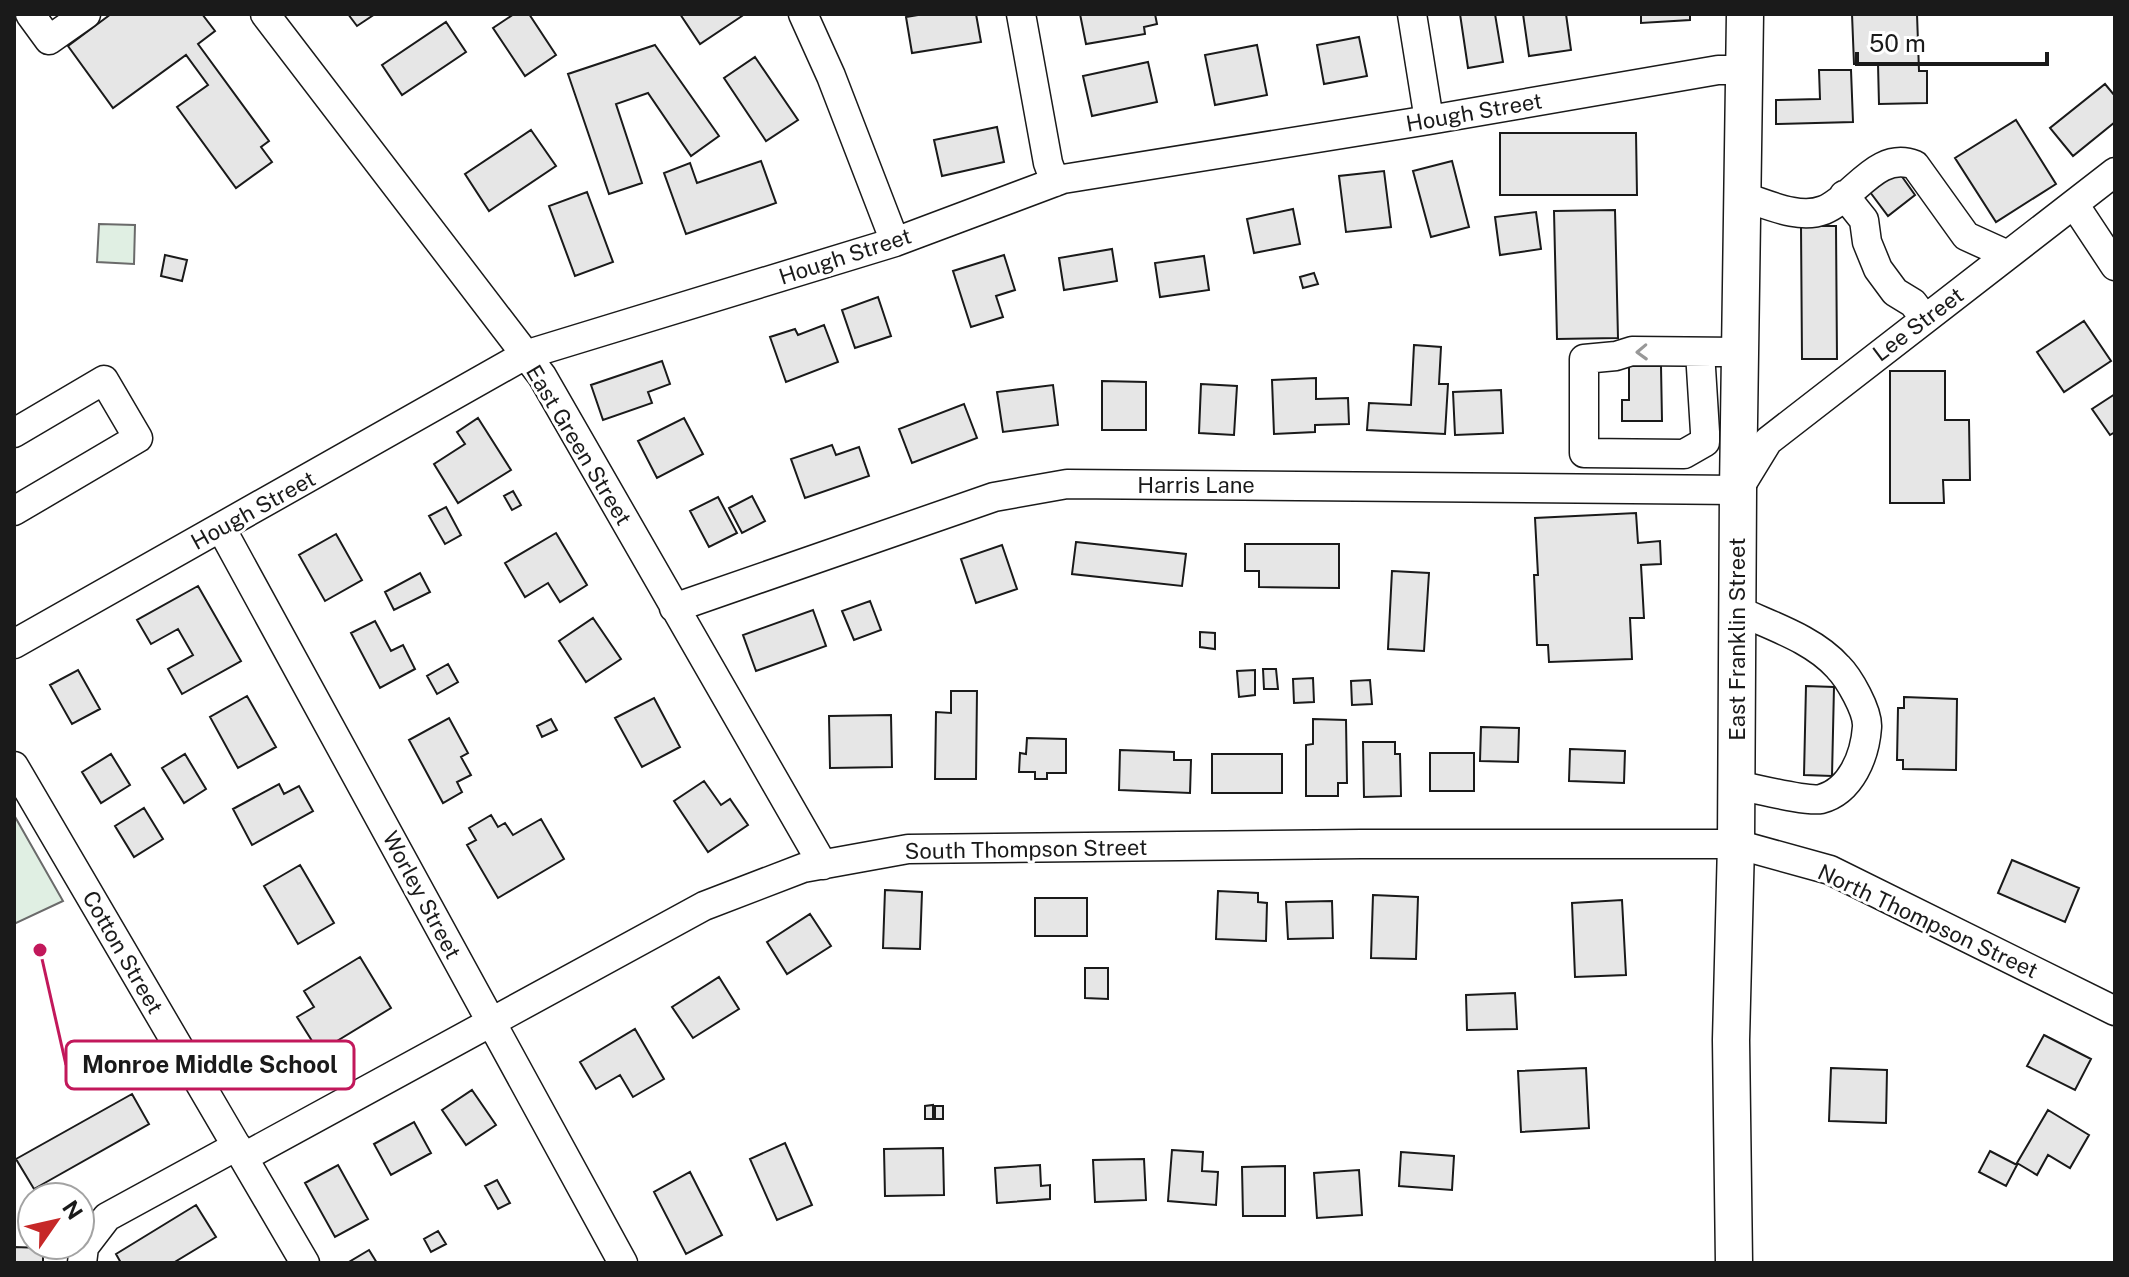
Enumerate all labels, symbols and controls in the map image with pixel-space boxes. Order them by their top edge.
scale bar [1857,16,2047,66]
text: 50 m [1869,29,1926,57]
street label: Hough Street [1404,87,1544,137]
street label: Hough Street [775,222,915,290]
street label: Lee Street [1868,282,1968,366]
one-way arrow [1635,343,1648,360]
street label: East Green Street [521,360,637,530]
street label: Hough Street [186,465,320,555]
street label: Harris Lane [1137,472,1255,498]
street label: East Franklin Street [1724,537,1750,741]
street label: Worley Street [377,827,467,963]
street label: South Thompson Street [904,834,1148,864]
street label: North Thompson Street [1814,859,2042,983]
street label: Cotton Street [77,886,169,1018]
callout: Monroe Middle School [66,1041,354,1089]
text: Monroe Middle School [82,1050,338,1078]
north arrow [16,1181,96,1261]
text: N [57,1195,88,1224]

